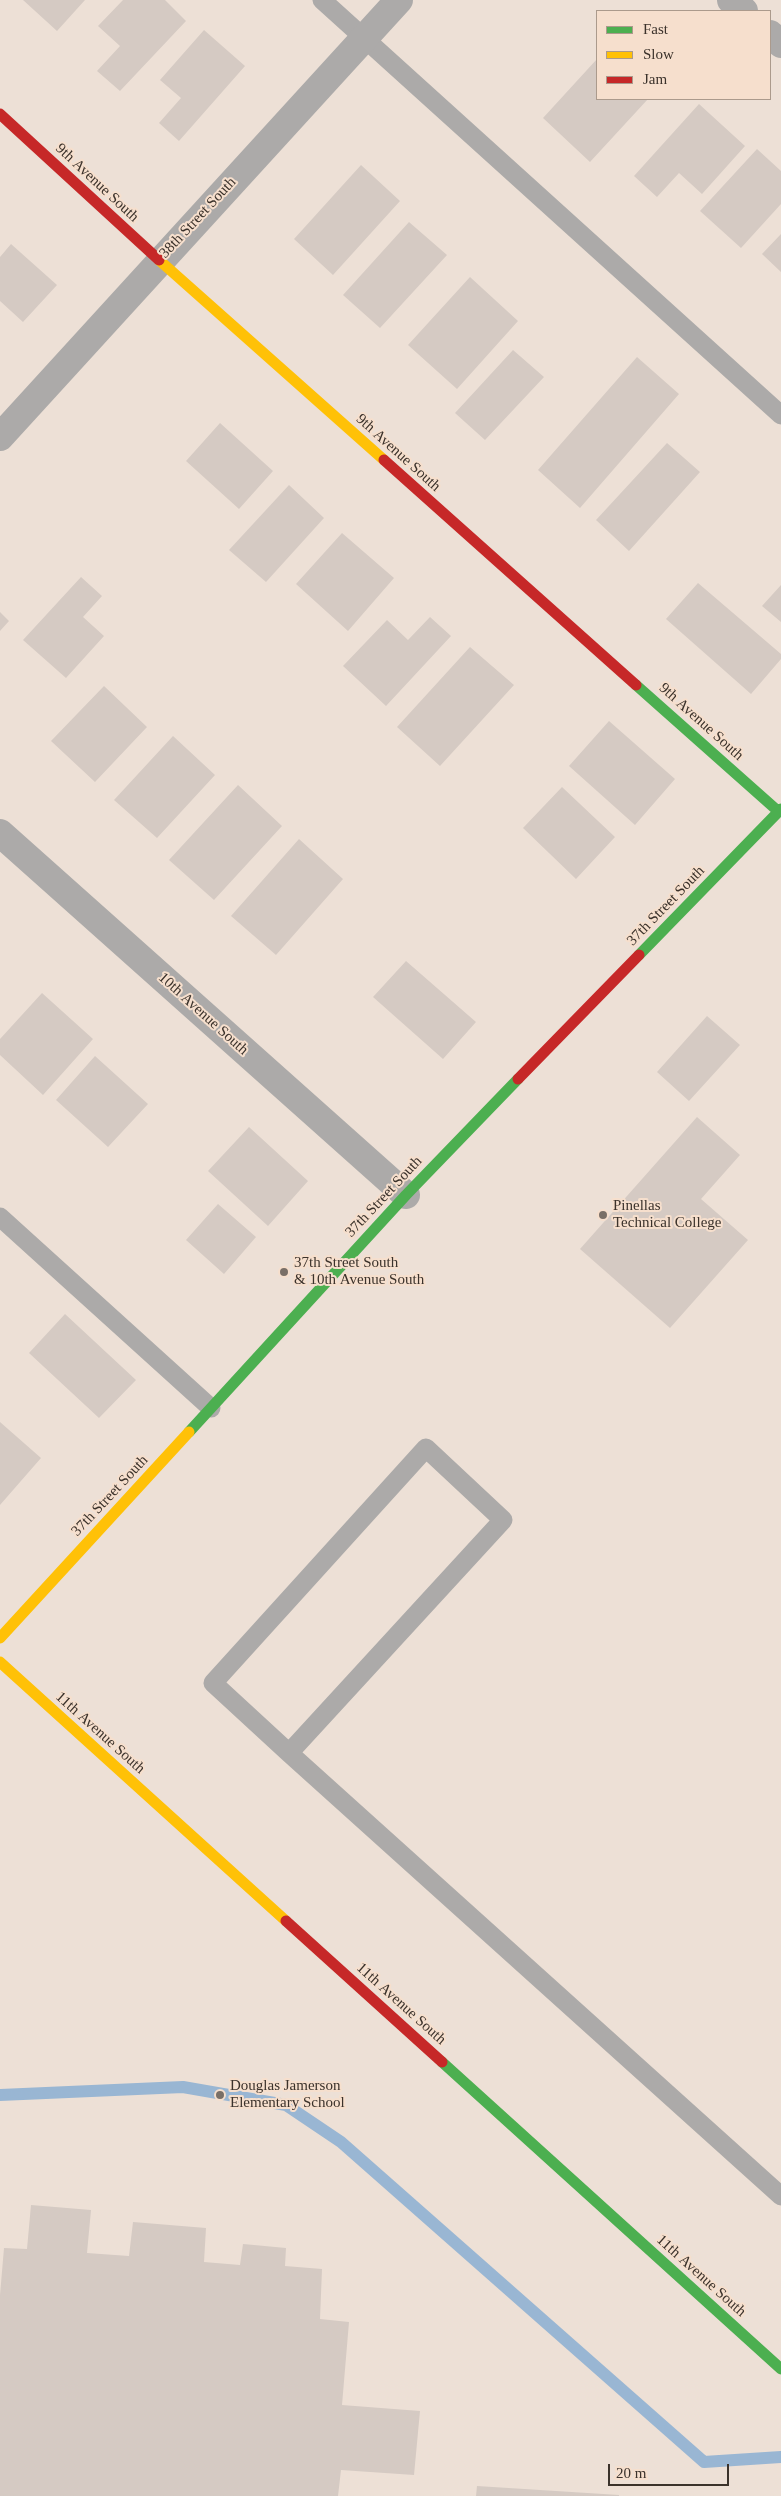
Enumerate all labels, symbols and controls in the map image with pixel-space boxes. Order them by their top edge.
legend [596,10,771,100]
text: Fast [643,21,668,37]
text: Slow [643,46,674,62]
text: Jam [643,71,667,87]
street label: 9th Avenue South [52,140,142,226]
street label: 38th Street South [156,174,240,262]
street label: 9th Avenue South [352,410,444,496]
street label: 9th Avenue South [655,679,747,765]
street label: 37th Street South [623,862,709,950]
street label: 10th Avenue South [154,969,252,1059]
street label: 37th Street South [342,1153,426,1241]
place label: Pinellas Technical College [613,1197,721,1232]
marker: Pinellas Technical College [597,1209,609,1221]
place label: 37th Street South & 10th Avenue South [294,1254,424,1289]
marker: 37th Street South & 10th Avenue South [278,1266,290,1278]
street label: 37th Street South [68,1452,152,1540]
street label: 11th Avenue South [52,1688,148,1778]
street label: 11th Avenue South [353,1959,449,2049]
place label: Douglas Jamerson Elementary School [230,2077,345,2112]
marker: Douglas Jamerson Elementary School [214,2089,226,2101]
street label: 11th Avenue South [653,2231,749,2321]
scale bar [611,2454,732,2486]
text: 20 m [616,2465,646,2481]

